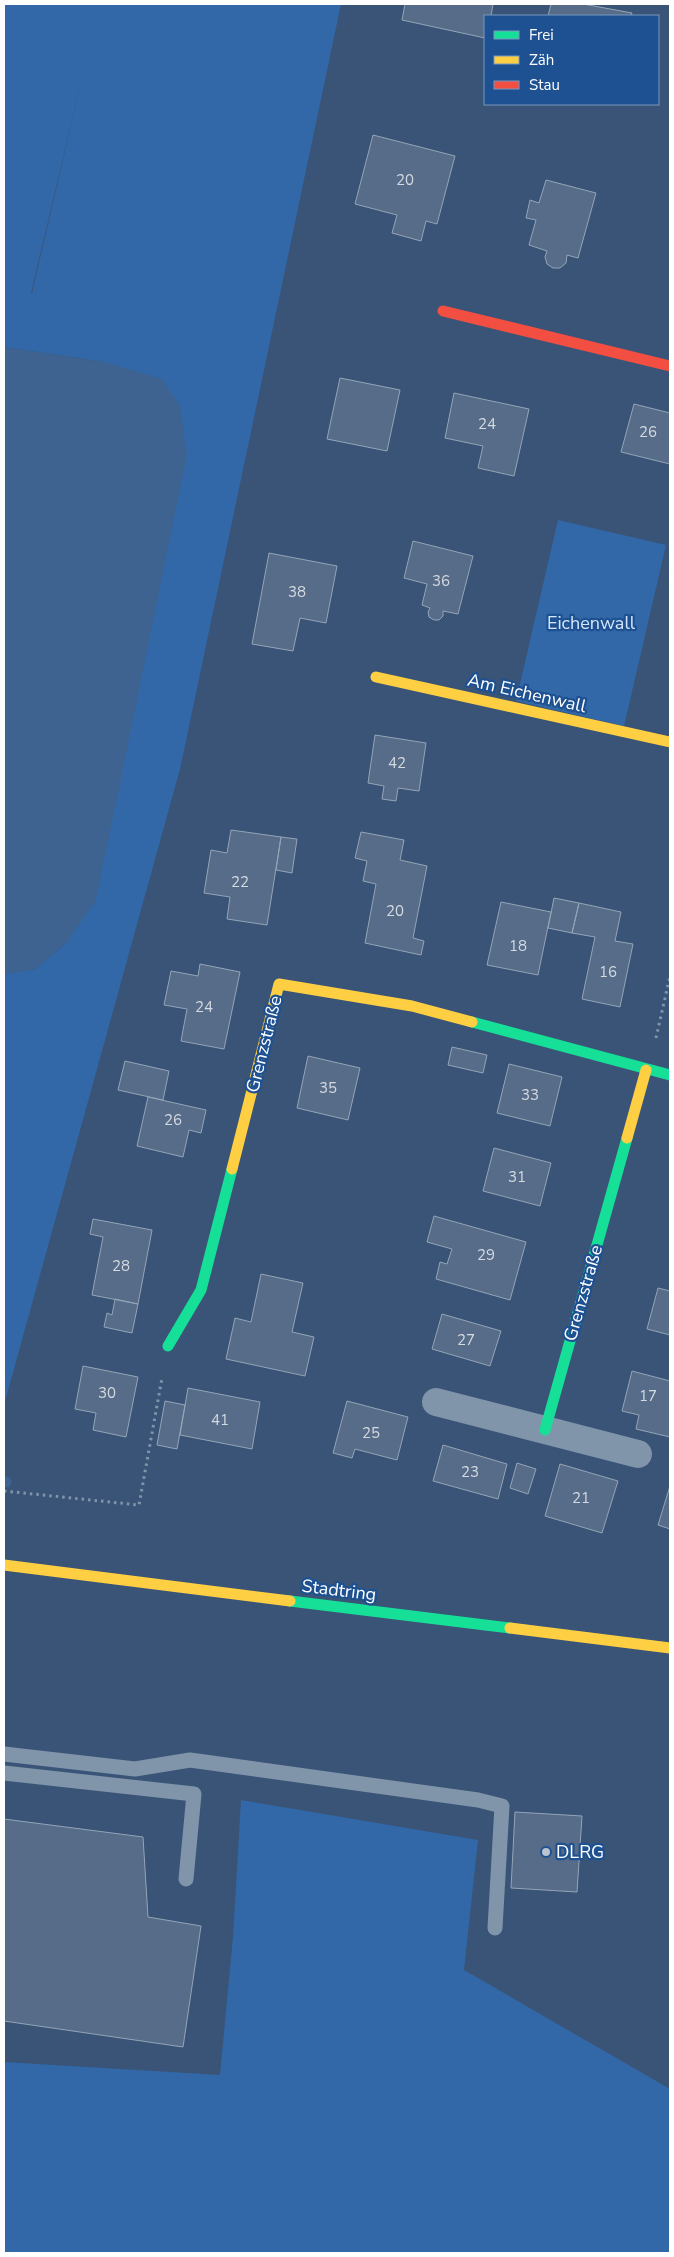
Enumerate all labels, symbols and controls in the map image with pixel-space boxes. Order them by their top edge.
legend [484,15,659,105]
text: Frei [529,25,554,45]
text: Zäh [529,50,554,70]
text: Stau [529,75,560,95]
house number: 20 [396,170,414,190]
house number: 24 [478,414,496,434]
house number: 26 [639,422,657,442]
house number: 36 [432,571,450,591]
house number: 38 [288,582,306,602]
park label: Eichenwall [547,611,636,635]
street label: Am Eichenwall [465,668,589,718]
house number: 42 [388,753,406,773]
house number: 22 [231,872,249,892]
house number: 20 [386,901,404,921]
house number: 18 [509,936,527,956]
house number: 16 [599,962,617,982]
street label: Grenzstraße [240,993,288,1095]
house number: 24 [195,997,213,1017]
house number: 35 [319,1078,337,1098]
house number: 33 [521,1085,539,1105]
house number: 26 [164,1110,182,1130]
house number: 31 [508,1167,526,1187]
street label: Grenzstraße [558,1242,608,1344]
house number: 29 [477,1245,495,1265]
house number: 28 [112,1256,130,1276]
house number: 27 [457,1330,475,1350]
house number: 30 [98,1383,116,1403]
house number: 17 [639,1386,657,1406]
house number: 41 [211,1410,229,1430]
house number: 25 [362,1423,380,1443]
house number: 23 [461,1462,479,1482]
house number: 21 [572,1488,590,1508]
street label: Stadtring [300,1574,378,1606]
place label: DLRG [556,1840,604,1864]
marker: DLRG [540,1846,552,1858]

